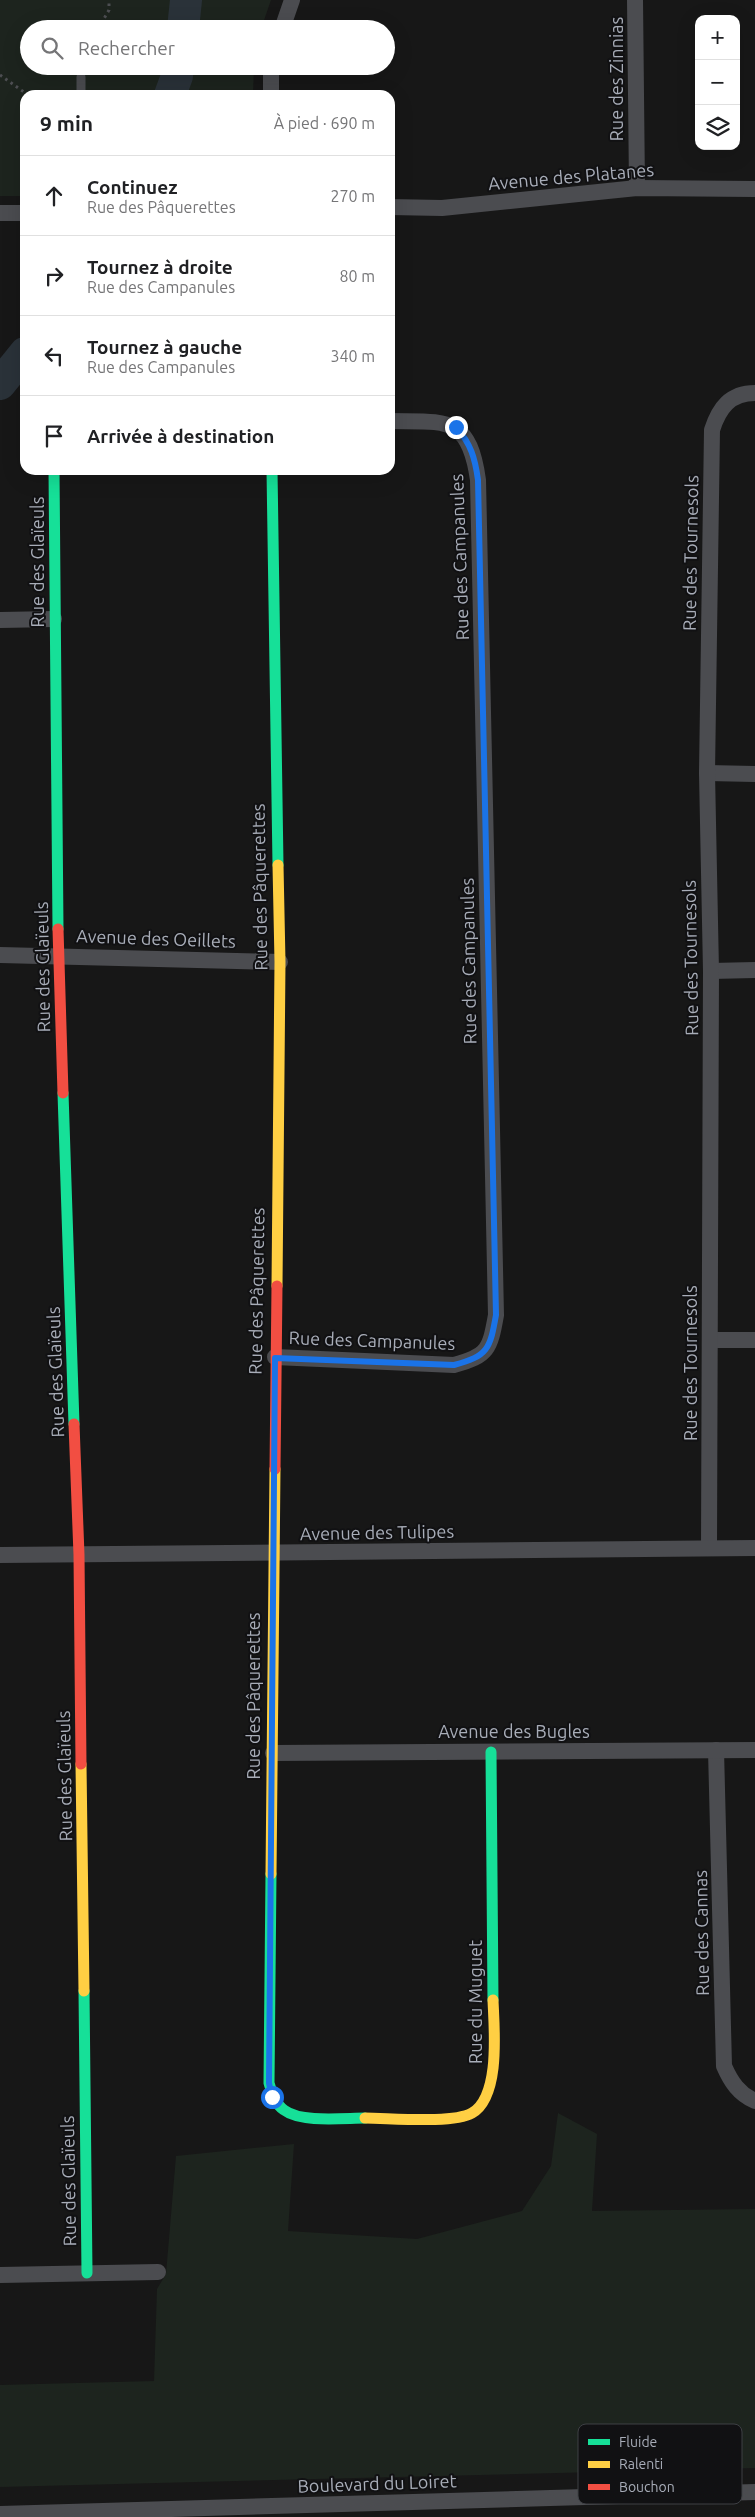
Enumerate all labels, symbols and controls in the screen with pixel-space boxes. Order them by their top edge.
map controls [695,15,740,150]
button: + [695,15,740,60]
street label: Rue des Zinnias [606,16,626,141]
search box [20,20,395,75]
icon: search [38,34,66,62]
text: Rechercher [78,37,175,59]
button: − [695,60,740,105]
button: layers [695,105,740,150]
text: 9 min [40,111,93,135]
text: À pied · 690 m [274,114,375,132]
street label: Avenue des Platanes [487,159,655,193]
text: Continuez [87,176,177,198]
icon: ahead [40,182,68,210]
text: 270 m [330,187,375,205]
text: Rue des Pâquerettes [87,198,236,216]
text: Tournez à droite [87,256,233,278]
icon: right [40,262,68,290]
text: 80 m [339,267,375,285]
text: Rue des Campanules [87,278,235,296]
text: Tournez à gauche [87,336,242,358]
icon: left [40,342,68,370]
text: 340 m [330,347,375,365]
text: Rue des Campanules [87,358,235,376]
route end [445,416,468,439]
icon: arrive [40,422,68,450]
text: Arrivée à destination [87,425,274,447]
street label: Rue des Campanules [446,473,472,641]
street label: Rue des Tournesols [679,475,701,631]
street label: Rue des Glaïeuls [27,496,47,628]
street label: Rue des Pâquerettes [248,803,270,971]
street label: Rue des Campanules [457,877,479,1044]
street label: Rue des Tournesols [679,880,701,1036]
street label: Rue des Glaïeuls [31,901,53,1033]
street label: Avenue des Oeillets [76,925,236,951]
street label: Rue des Pâquerettes [245,1207,267,1375]
street label: Rue des Tournesols [680,1285,700,1441]
street label: Rue des Glaïeuls [43,1306,67,1438]
street label: Rue des Campanules [288,1327,456,1353]
street label: Avenue des Tulipes [300,1521,454,1543]
street label: Rue des Pâquerettes [243,1612,263,1780]
street label: Rue des Glaïeuls [53,1710,75,1842]
street label: Avenue des Bugles [438,1721,590,1741]
street label: Rue des Cannas [690,1870,712,1996]
street label: Rue du Muguet [465,1940,485,2064]
route start [261,2086,284,2109]
street label: Rue des Glaïeuls [57,2115,79,2247]
legend [578,2424,742,2504]
text: Fluide [619,2434,657,2450]
text: Ralenti [619,2456,663,2472]
street label: Boulevard du Loiret [297,2470,457,2496]
text: Bouchon [619,2479,675,2495]

